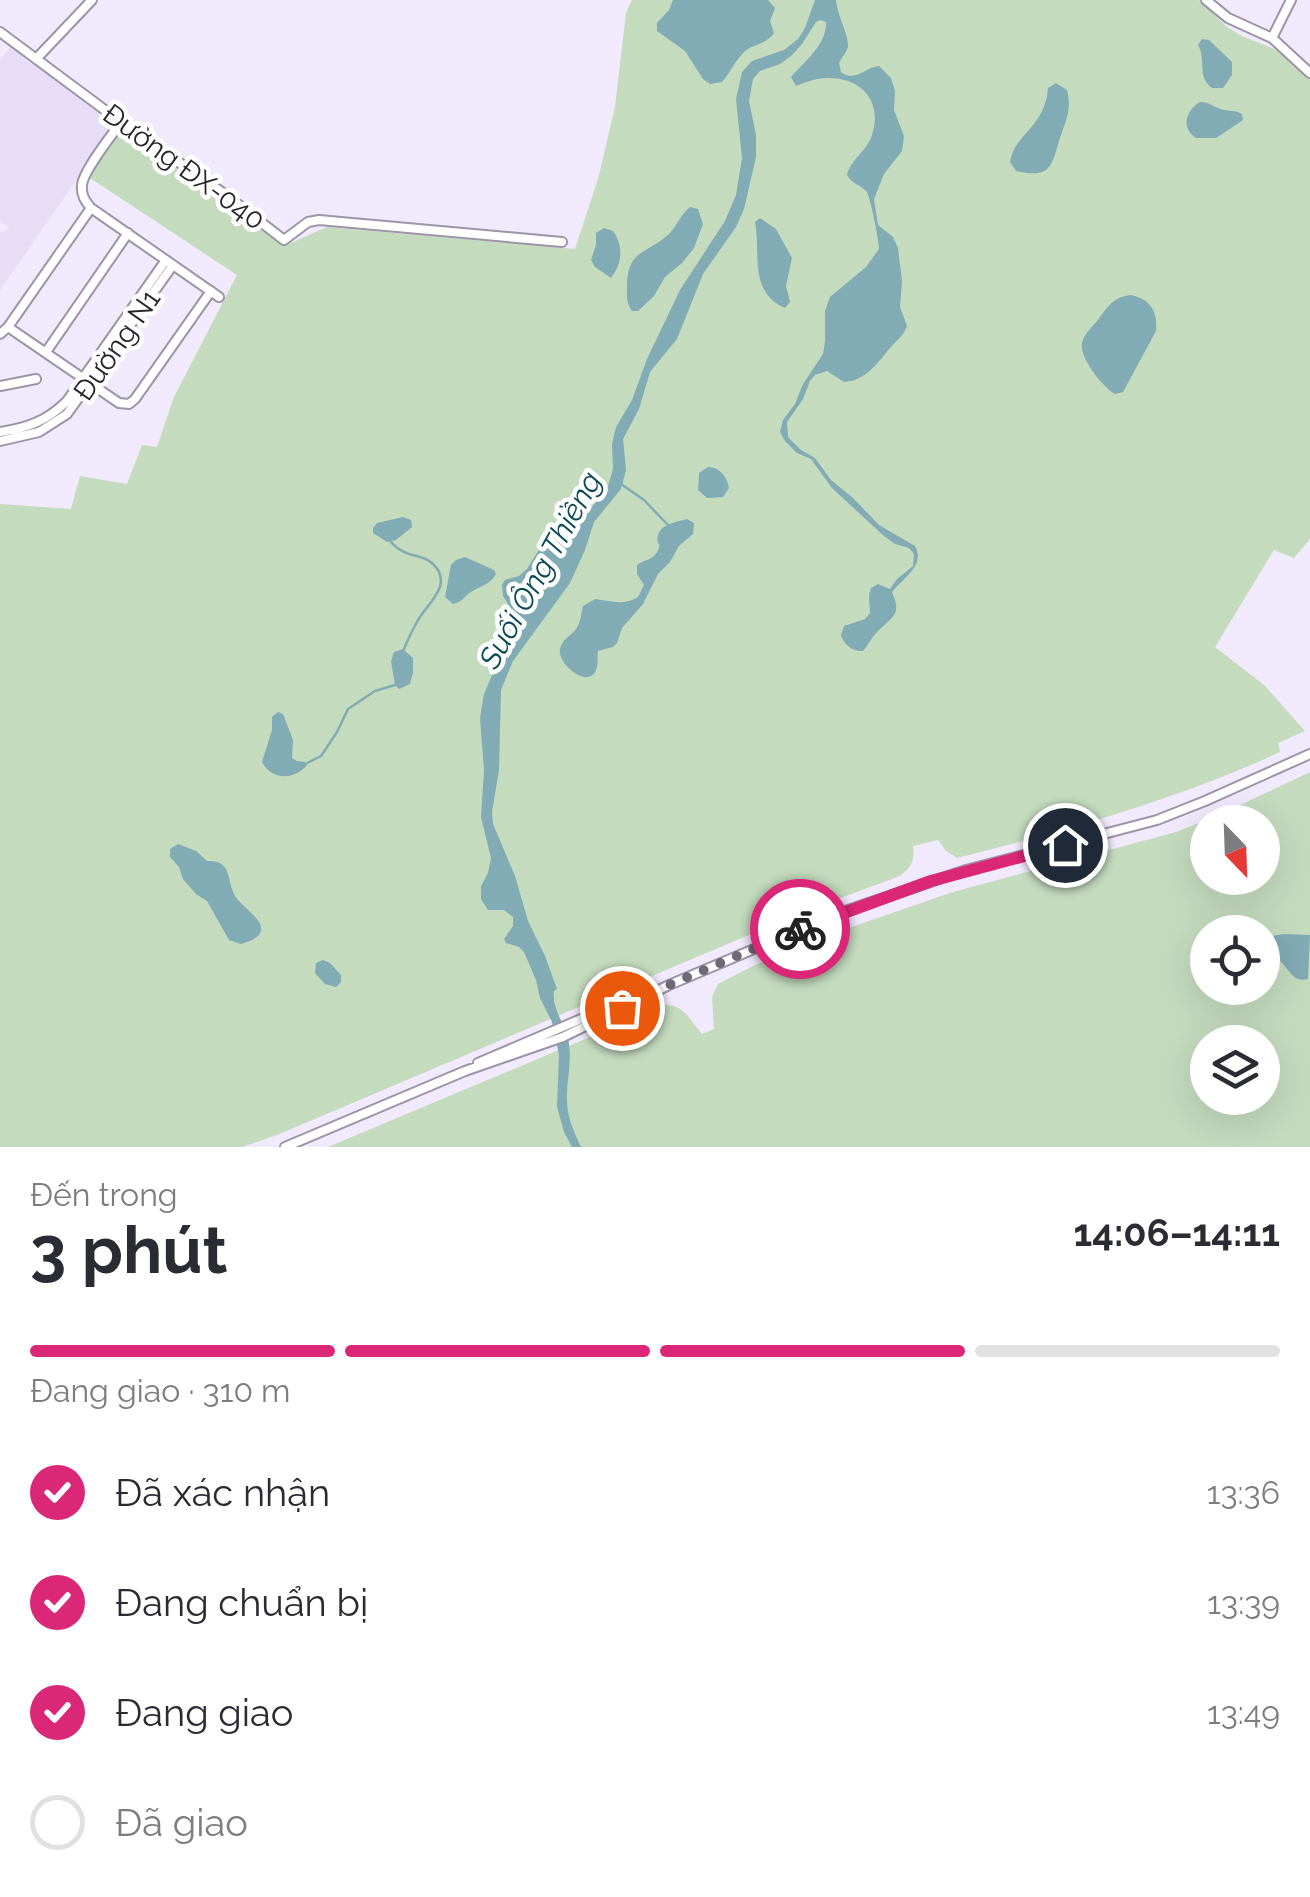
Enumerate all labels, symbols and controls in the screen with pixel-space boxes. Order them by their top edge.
street label: Đường ĐX-040 [97,97,271,237]
street label: Đường N1 [67,283,167,407]
water label: Suối Ông Thiềng [471,466,609,675]
pin [1023,803,1108,888]
north arrow [1190,805,1280,895]
map controls [1190,805,1280,1115]
icon: home [1038,818,1093,873]
courier [750,879,850,979]
icon: bike [773,902,828,957]
button: locate [1190,915,1280,1005]
pin [580,966,665,1051]
icon: bag [595,981,650,1036]
button: layers [1190,1025,1280,1115]
text: Đến trong [30,1176,178,1213]
text: 14:06–14:11 [1073,1210,1280,1255]
text: 3 phút [30,1212,227,1288]
text: Đang giao · 310 m [30,1372,291,1409]
icon: check [30,1465,85,1520]
text: Đã xác nhận [115,1470,330,1515]
text: 13:36 [1207,1474,1280,1511]
icon: check [30,1575,85,1630]
text: Đang chuẩn bị [115,1580,368,1625]
text: 13:39 [1207,1584,1280,1621]
icon: check [30,1685,85,1740]
text: Đang giao [115,1690,293,1735]
text: 13:49 [1207,1694,1280,1731]
text: Đã giao [115,1800,248,1845]

